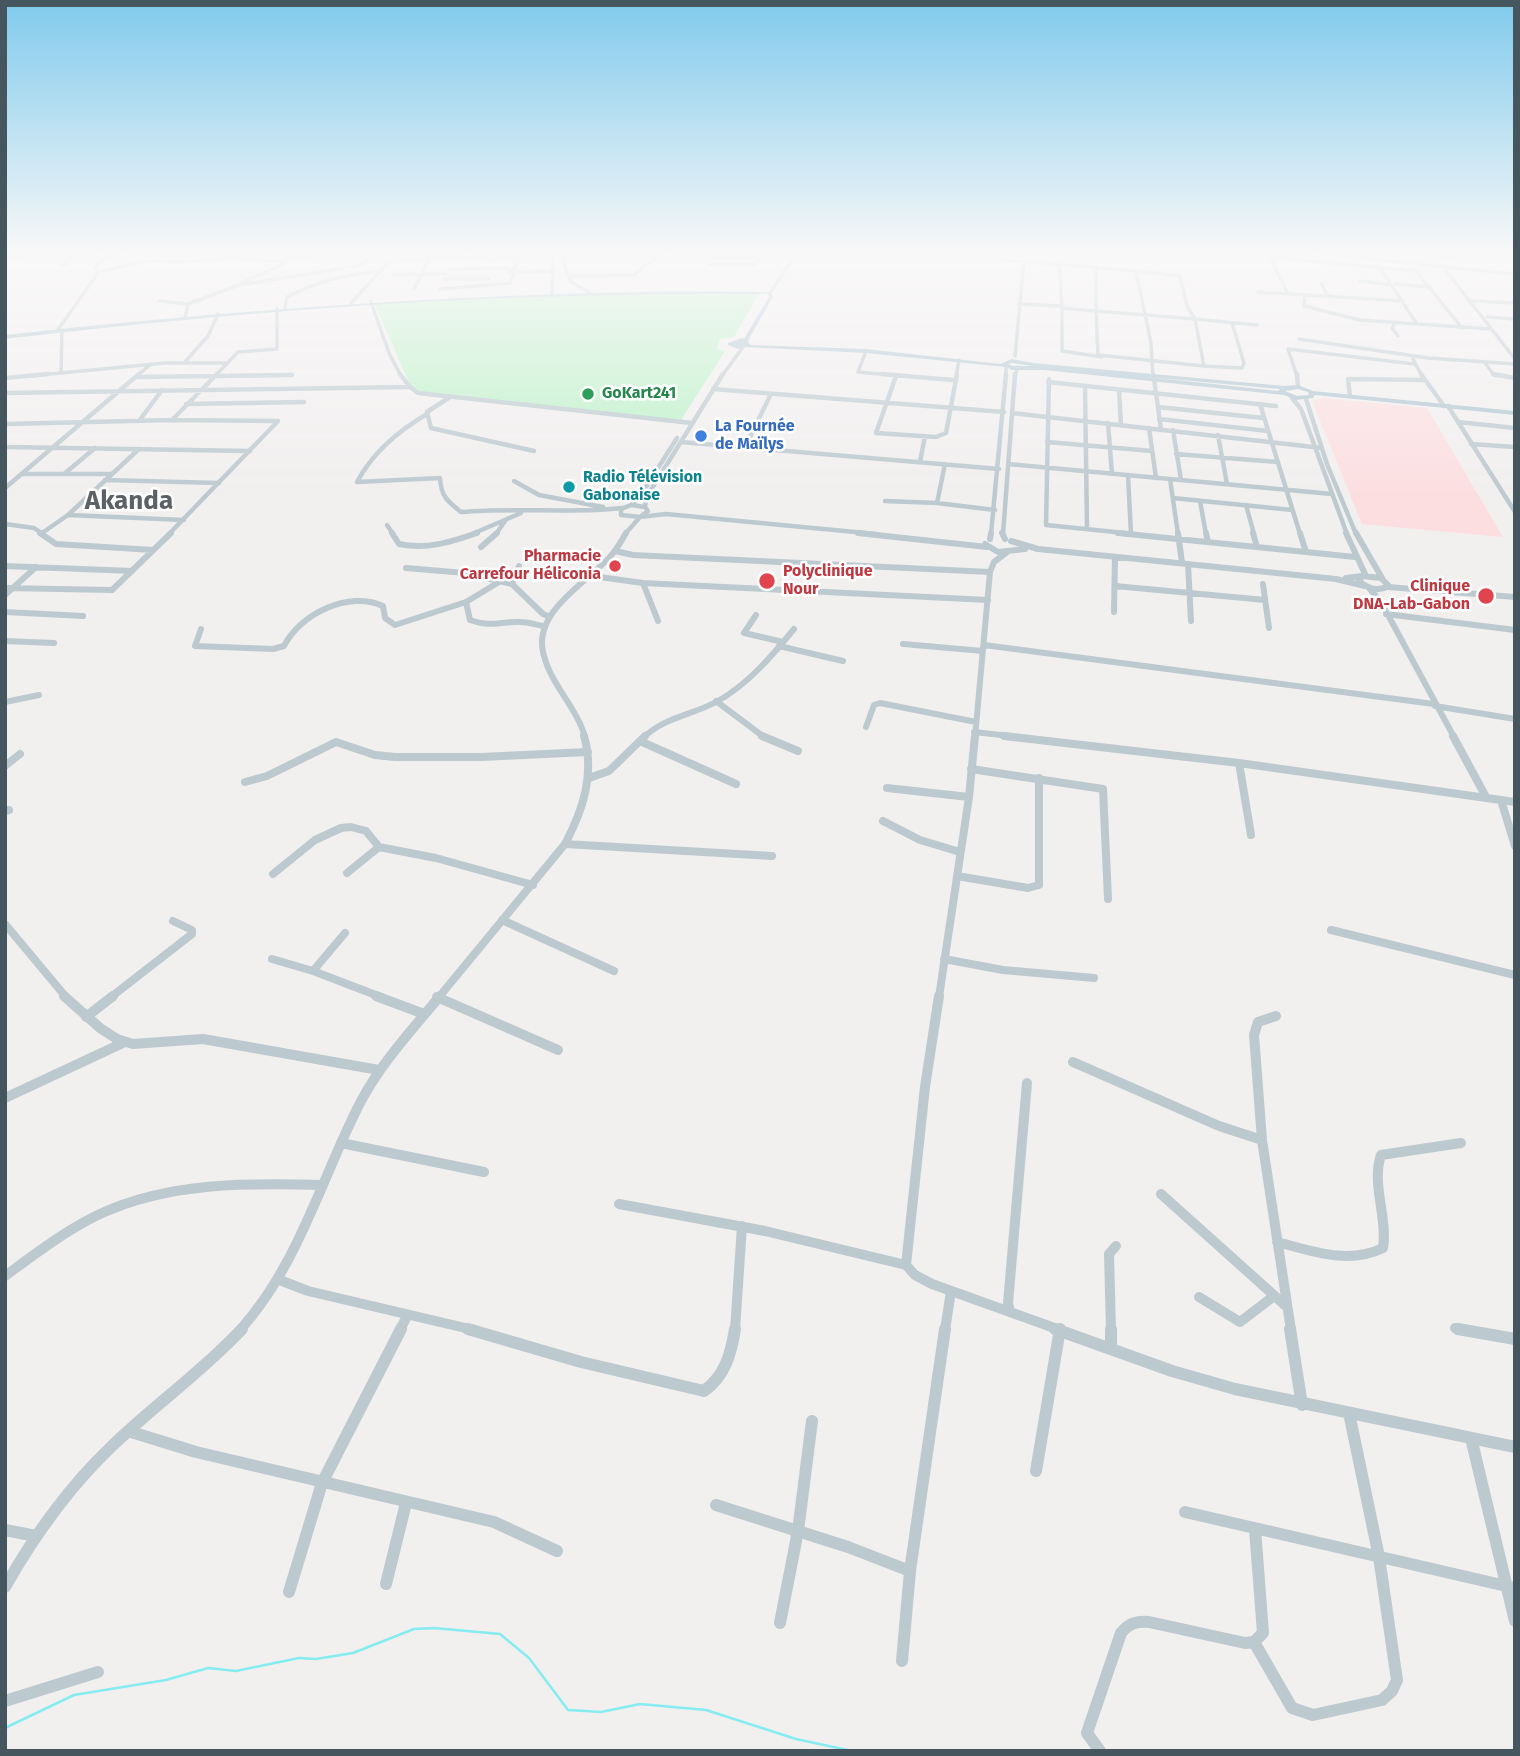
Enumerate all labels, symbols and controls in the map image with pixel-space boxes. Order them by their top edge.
place label: GoKart241 [602,384,676,404]
marker: GoKart241 [580,386,596,402]
place label: La Fournée de Maïlys [715,417,795,455]
marker: La Fournée de Maïlys [693,428,709,444]
place label: Radio Télévision Gabonaise [583,468,702,506]
marker: Radio Télévision Gabonaise [561,479,577,495]
district label: Akanda [85,486,173,518]
place label: Pharmacie Carrefour Héliconia [460,547,601,585]
marker: Pharmacie Carrefour Héliconia [607,558,623,574]
place label: Polyclinique Nour [783,562,872,600]
marker: Polyclinique Nour [757,571,777,591]
place label: Clinique DNA-Lab-Gabon [1353,577,1470,615]
marker: Clinique DNA-Lab-Gabon [1476,586,1496,606]

